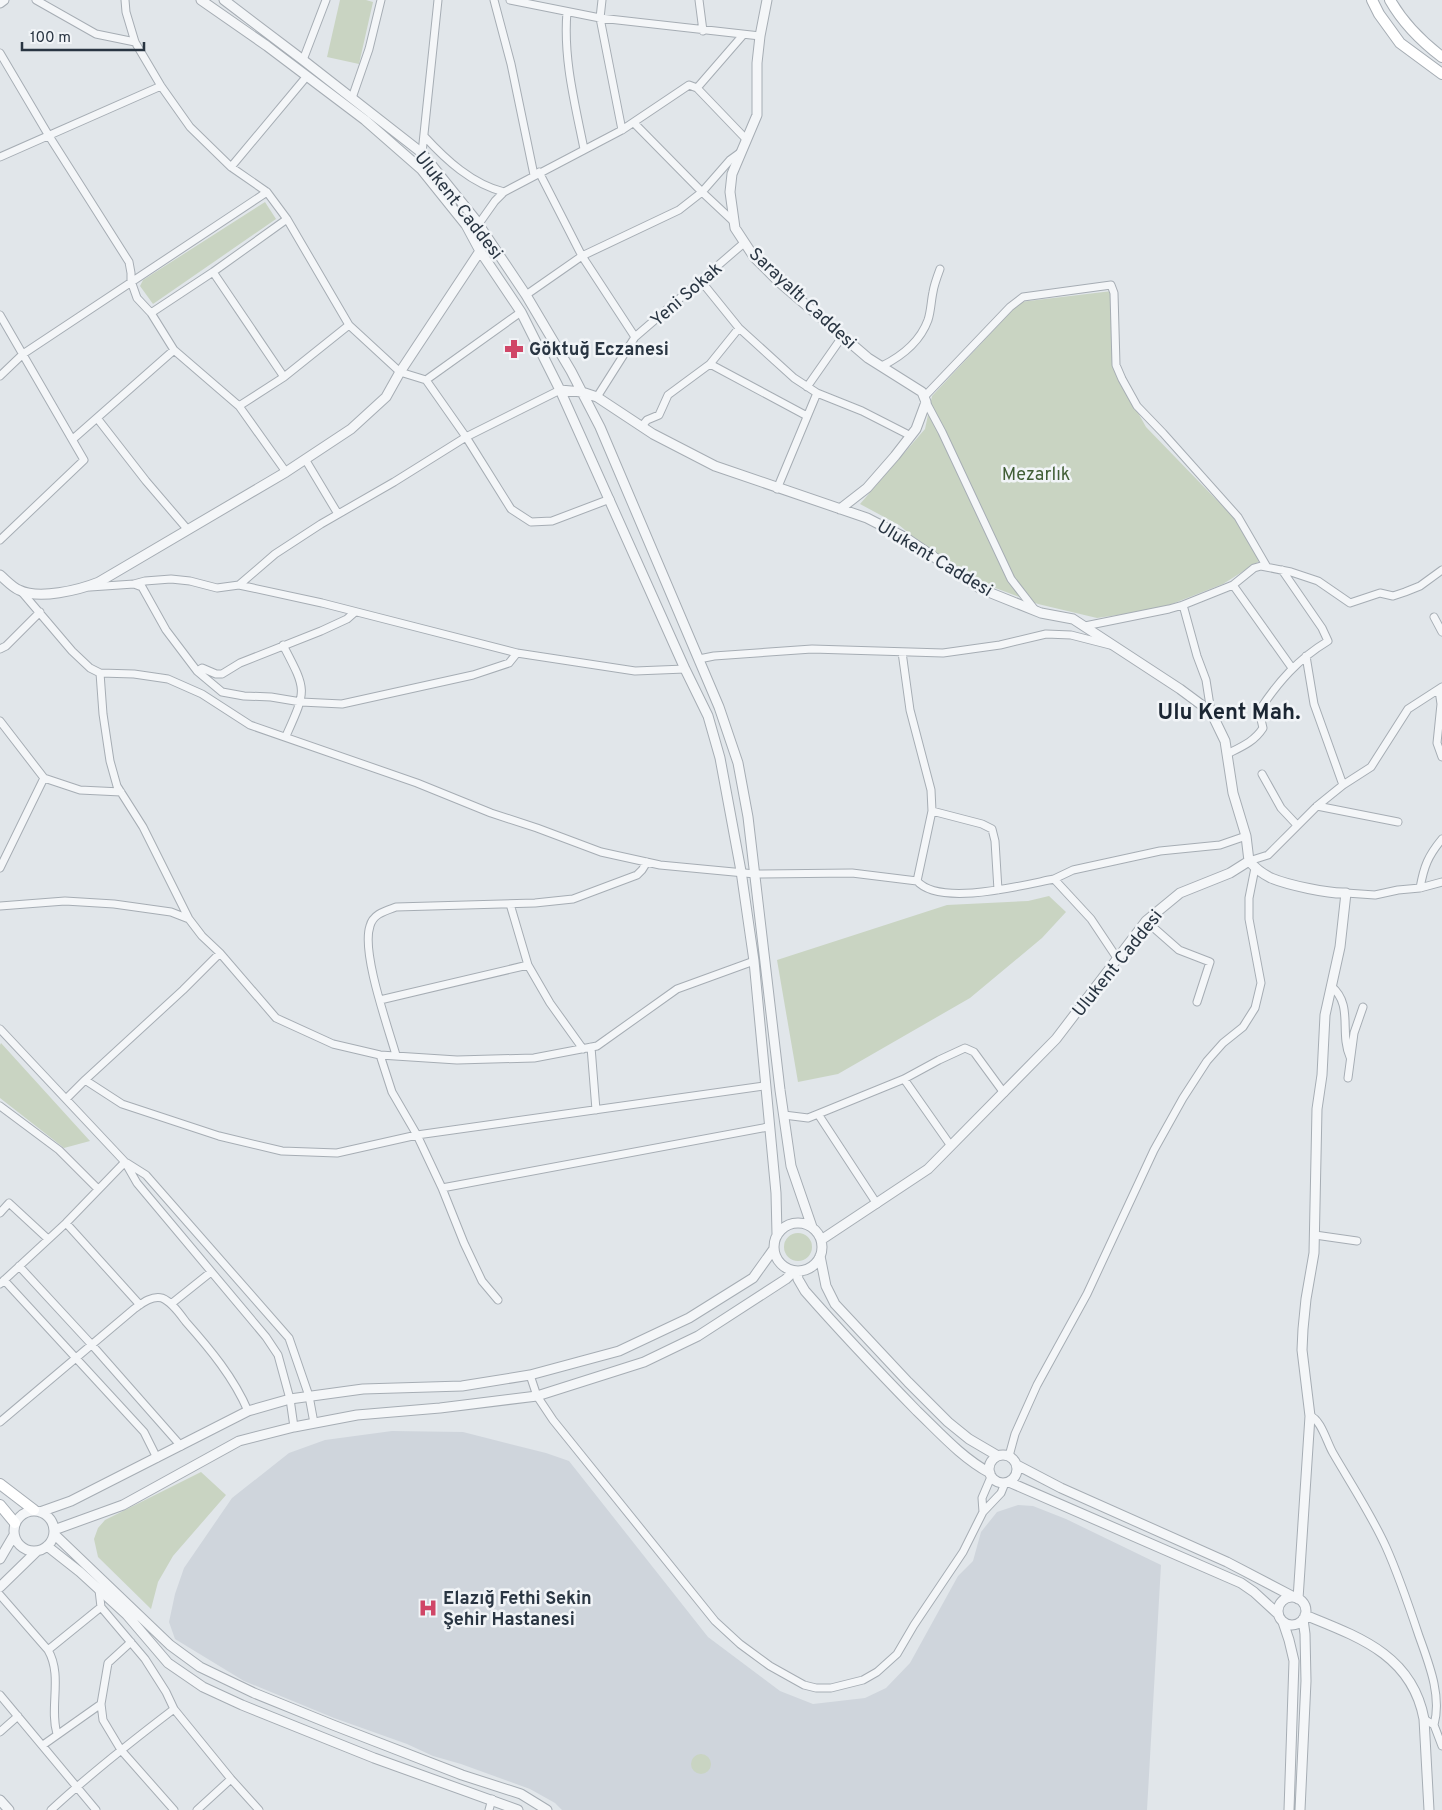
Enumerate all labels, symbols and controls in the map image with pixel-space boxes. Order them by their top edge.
scale bar [22,20,145,52]
text: 100 m [30,29,71,48]
street label: Ulukent Caddesi [408,147,507,265]
street label: Sarayaltı Caddesi [743,243,861,355]
street label: Yeni Sokak [647,258,727,332]
pharmacy icon: Göktuğ Eczanesi [503,338,525,360]
place label: Göktuğ Eczanesi [529,339,669,362]
park label: Mezarlık [1002,464,1070,487]
street label: Ulukent Caddesi [872,516,996,603]
district label: Ulu Kent Mah. [1157,700,1301,727]
street label: Ulukent Caddesi [1068,906,1168,1022]
place label: Elazığ Fethi Sekin Şehir Hastanesi [443,1588,592,1632]
hospital icon: Elazığ Fethi Sekin Şehir Hastanesi [417,1597,439,1619]

